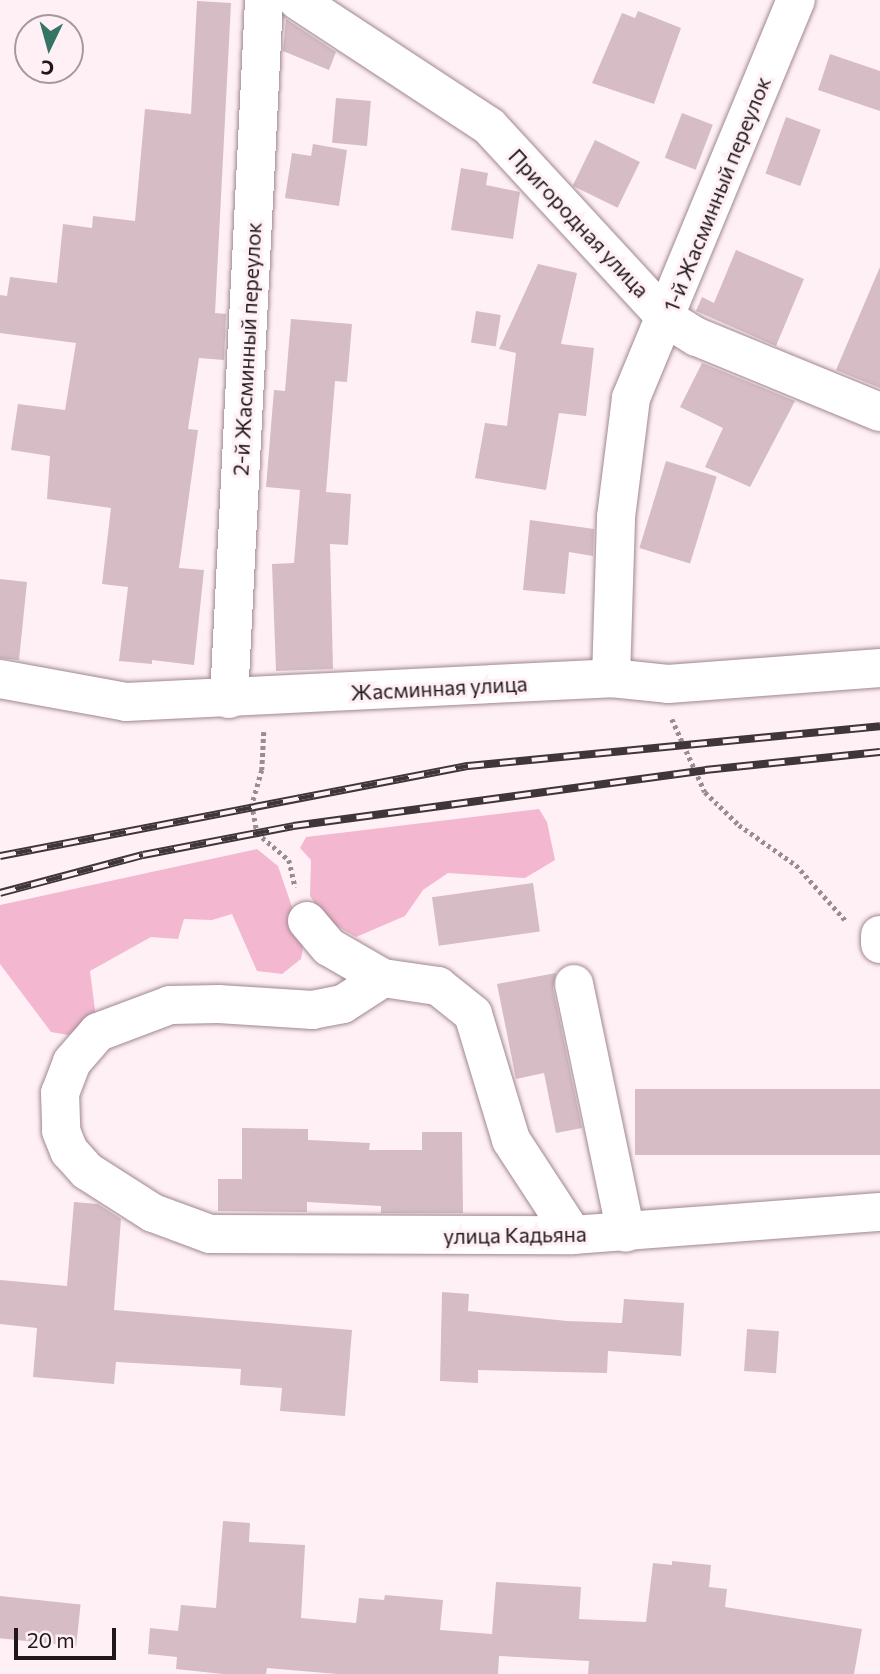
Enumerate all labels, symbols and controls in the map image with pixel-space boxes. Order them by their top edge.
north arrow [14,14,84,84]
text: С [40,56,55,80]
street label: 1-й Жасминный переулок [658,73,776,315]
street label: Пригородная улица [504,143,654,303]
street label: 2-й Жасминный переулок [228,222,266,476]
street label: Жасминная улица [350,671,528,705]
street label: улица Кадьяна [443,1221,587,1249]
scale bar [18,1614,119,1658]
text: 20 m [27,1627,75,1652]

